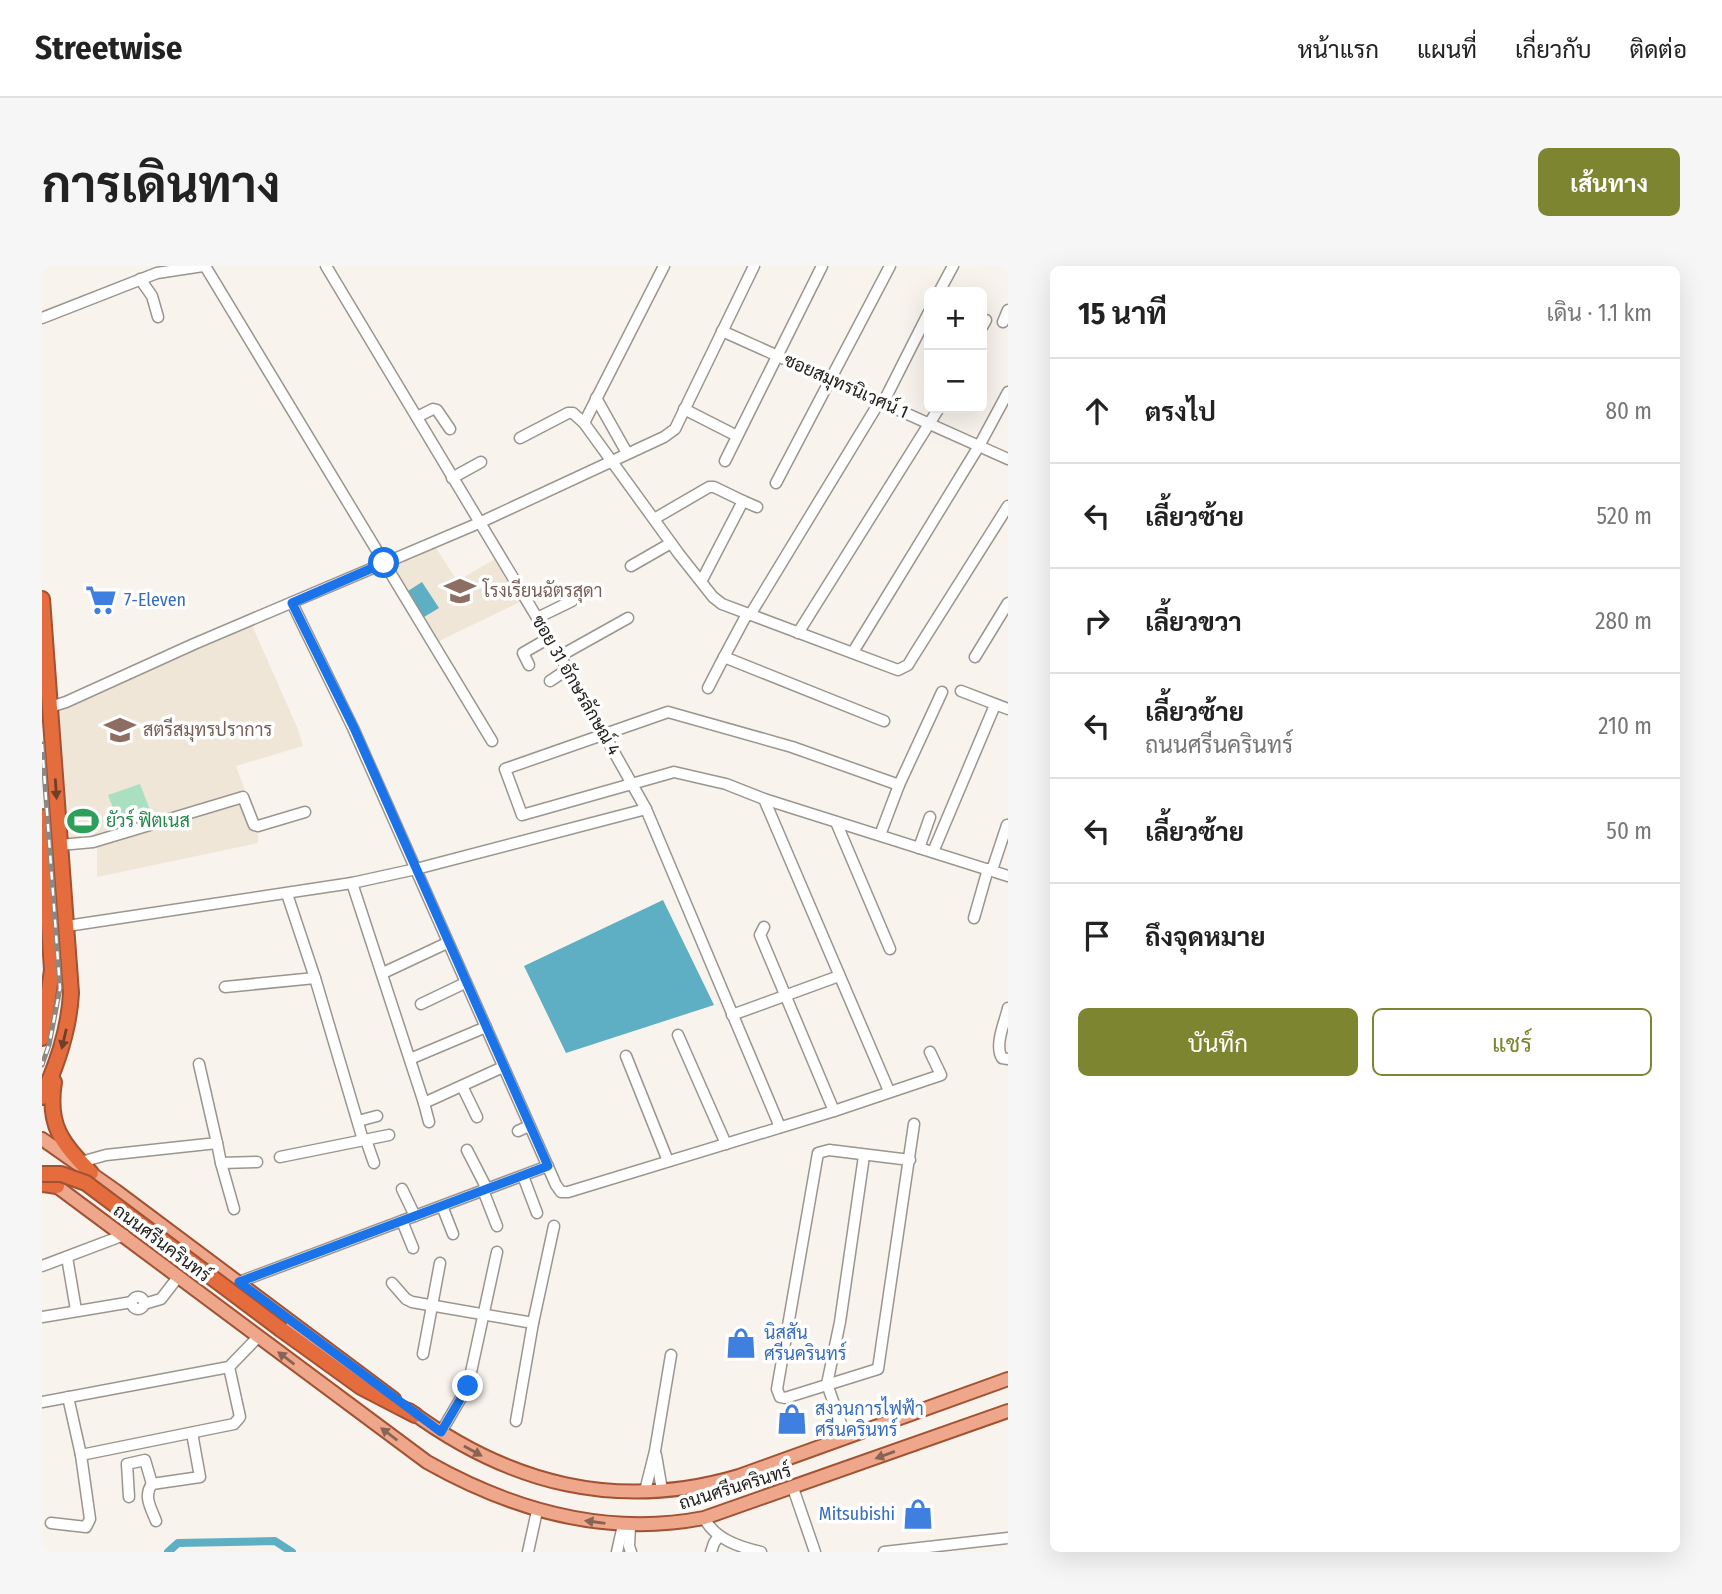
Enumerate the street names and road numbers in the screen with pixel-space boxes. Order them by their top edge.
street label: ซอยสมุทรนิเวศน์ 1 [780,347,912,424]
street label: ซอย 31 อักษรลักษณ์ 4 [527,610,627,759]
street label: ถนนศรีนครินทร์ [109,1198,216,1287]
street label: ถนนศรีนครินทร์ [676,1458,794,1514]

